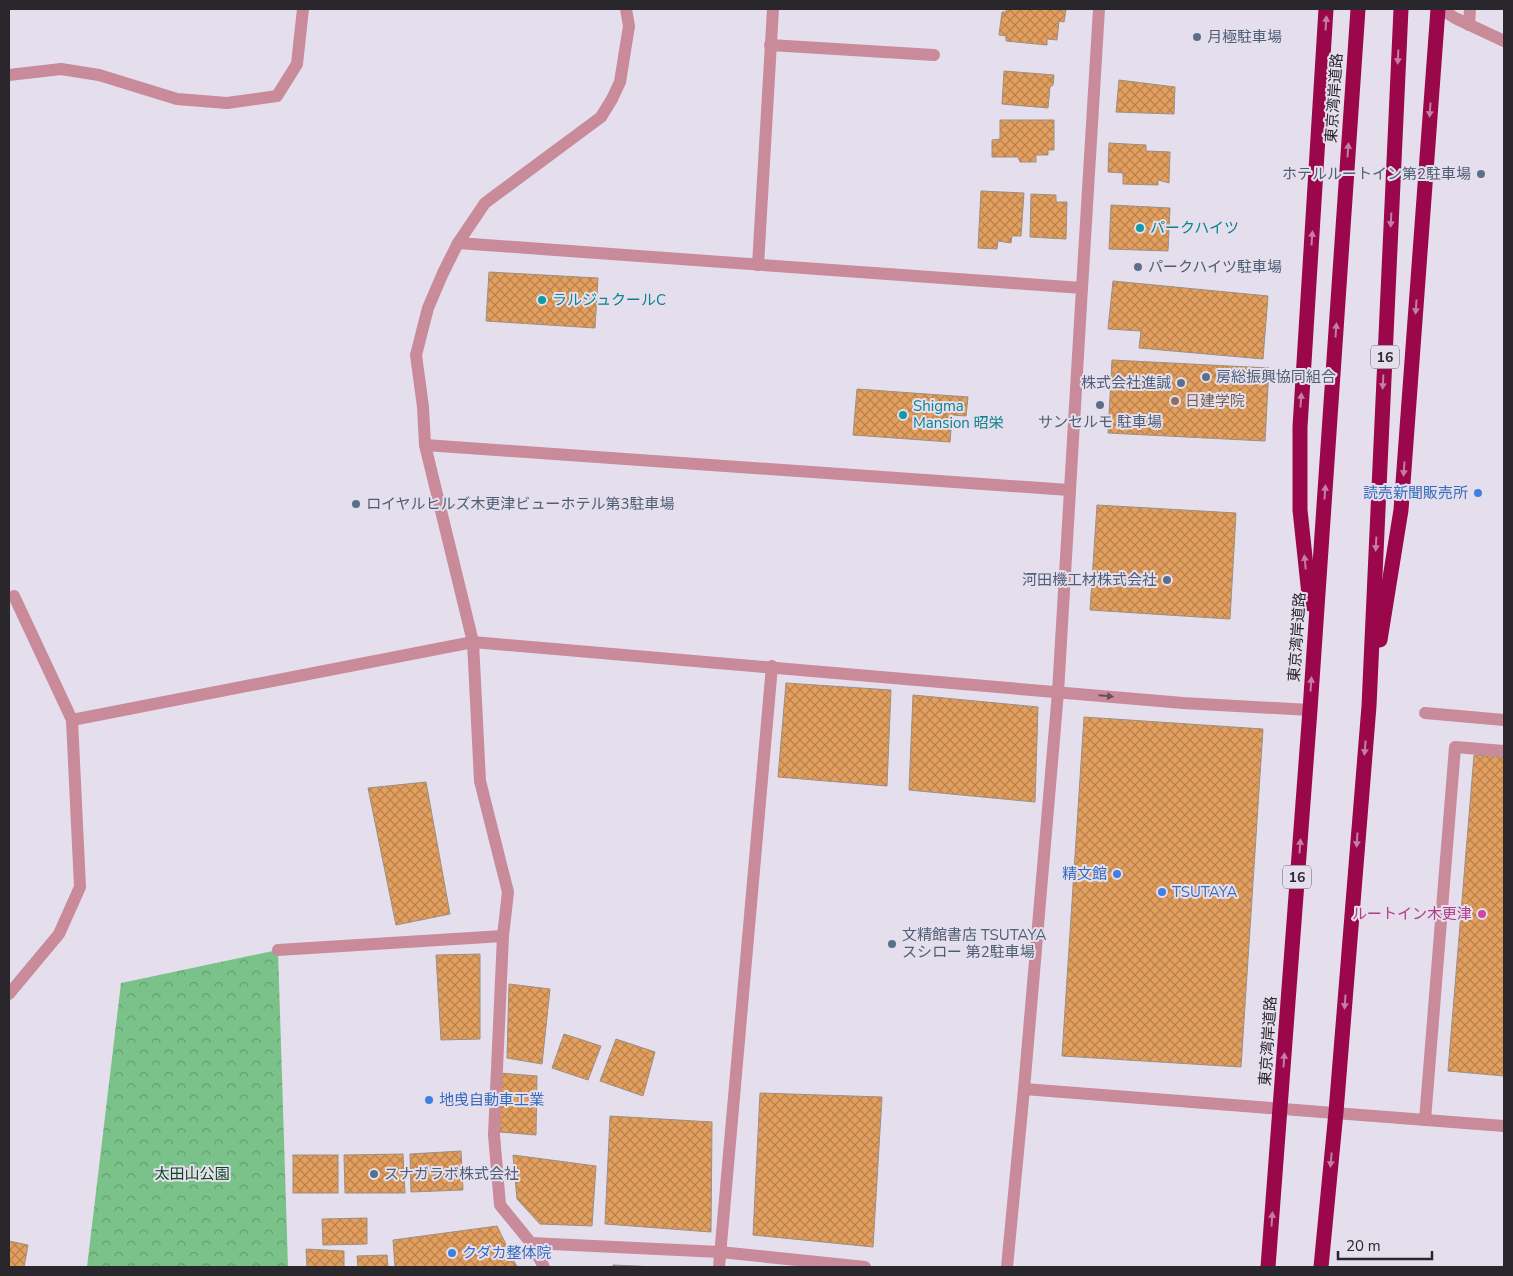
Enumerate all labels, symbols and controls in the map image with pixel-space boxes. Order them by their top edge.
one-way arrow [1322,15,1330,31]
place label: 月極駐車場 [1207,27,1282,47]
marker: 月極駐車場 [1191,31,1203,43]
one-way arrow [1394,50,1402,66]
street label: 東京湾岸道路 [1321,52,1347,144]
one-way arrow [1426,102,1434,118]
one-way arrow [1344,142,1352,158]
place label: ホテルルートイン第2駐車場 [1282,164,1471,184]
marker: ホテルルートイン第2駐車場 [1475,168,1487,180]
one-way arrow [1387,212,1395,228]
place label: パークハイツ [1150,218,1239,238]
marker: パークハイツ [1134,222,1146,234]
one-way arrow [1308,230,1316,246]
place label: パークハイツ駐車場 [1148,257,1282,277]
marker: パークハイツ駐車場 [1132,261,1144,273]
place label: ラルジュクールC [552,290,666,310]
marker: ラルジュクールC [536,294,548,306]
one-way arrow [1412,299,1420,315]
one-way arrow [1332,322,1340,338]
road number: 16 [1371,346,1399,368]
place label: 房総振興協同組合 [1216,367,1336,387]
marker: 房総振興協同組合 [1200,371,1212,383]
place label: 株式会社進誠 [1081,373,1171,393]
one-way arrow [1379,374,1387,390]
marker: 株式会社進誠 [1175,377,1187,389]
place label: 日建学院 [1185,391,1245,411]
one-way arrow [1298,392,1306,408]
marker: 日建学院 [1169,395,1181,407]
place label: Shigma Mansion 昭栄 [913,396,1004,433]
marker: サンセルモ 駐車場 [1094,399,1106,411]
marker: Shigma Mansion 昭栄 [897,409,909,421]
place label: サンセルモ 駐車場 [1038,412,1162,432]
one-way arrow [1400,462,1408,478]
place label: 読売新聞販売所 [1363,483,1468,503]
one-way arrow [1321,484,1329,500]
marker: 読売新聞販売所 [1472,487,1484,499]
place label: ロイヤルヒルズ木更津ビューホテル第3駐車場 [366,494,675,514]
marker: ロイヤルヒルズ木更津ビューホテル第3駐車場 [350,498,362,510]
one-way arrow [1372,537,1380,553]
one-way arrow [1301,554,1309,570]
place label: 河田機工材株式会社 [1022,570,1157,590]
marker: 河田機工材株式会社 [1161,574,1173,586]
street label: 東京湾岸道路 [1284,591,1310,683]
one-way arrow [1308,675,1316,691]
one-way arrow [1098,692,1114,700]
one-way arrow [1361,741,1369,757]
one-way arrow [1353,832,1361,848]
one-way arrow [1296,837,1304,853]
place label: 精文館 [1062,864,1107,884]
road number: 16 [1283,866,1311,889]
marker: 精文館 [1111,868,1123,880]
place label: TSUTAYA [1172,882,1238,902]
marker: TSUTAYA [1156,886,1168,898]
place label: ルートイン木更津 [1352,904,1472,924]
marker: ルートイン木更津 [1476,908,1488,920]
place label: 文精館書店 TSUTAYA スシロー 第2駐車場 [902,925,1046,962]
marker: 文精館書店 TSUTAYA スシロー 第2駐車場 [886,938,898,950]
one-way arrow [1340,994,1348,1010]
street label: 東京湾岸道路 [1255,995,1281,1087]
one-way arrow [1280,1052,1288,1068]
place label: 地曵自動車工業 [439,1090,544,1110]
marker: 地曵自動車工業 [423,1094,435,1106]
one-way arrow [1327,1152,1335,1168]
park label: 太田山公園 [154,1164,230,1184]
place label: スナガラボ株式会社 [384,1164,519,1184]
marker: スナガラボ株式会社 [368,1168,380,1180]
one-way arrow [1269,1210,1277,1226]
scale bar [1338,1228,1432,1260]
text: 20 m [1346,1236,1381,1256]
place label: クダカ整体院 [462,1243,551,1263]
marker: クダカ整体院 [446,1247,458,1259]

